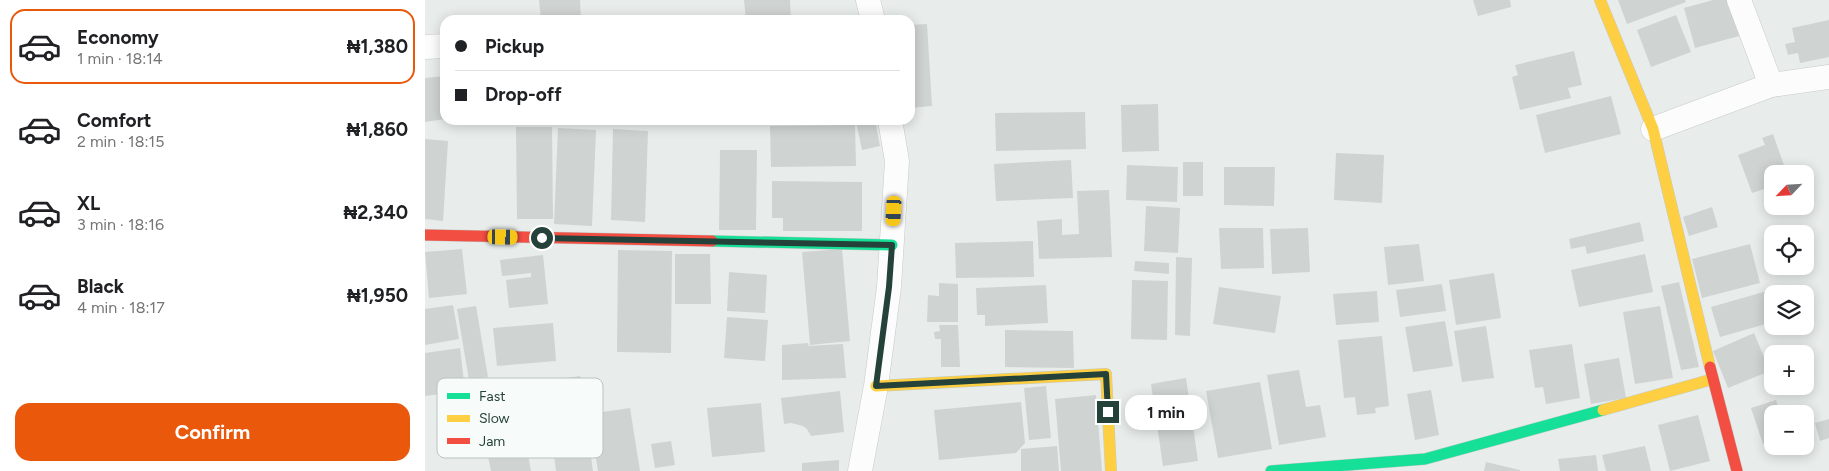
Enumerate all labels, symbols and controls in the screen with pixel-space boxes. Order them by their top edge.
icon: car [17,24,62,69]
text: Economy [77,26,159,49]
text: ₦1,380 [347,35,408,58]
text: Pickup [485,35,544,58]
text: 1 min · 18:14 [77,49,163,68]
text: Drop-off [485,83,562,106]
icon: car [17,107,62,152]
text: Comfort [77,109,152,132]
text: ₦1,860 [346,118,408,141]
text: 2 min · 18:15 [77,132,164,151]
north arrow [1764,165,1814,215]
map controls [1764,165,1814,455]
icon: car [17,190,62,235]
text: XL [77,192,100,215]
car [885,196,902,226]
text: ₦2,340 [343,201,408,224]
text: 3 min · 18:16 [77,215,164,234]
button: locate [1764,225,1814,275]
route start [531,227,553,249]
car [487,229,518,245]
icon: car [17,273,62,318]
text: Black [77,275,124,298]
text: ₦1,950 [347,284,408,307]
button: layers [1764,285,1814,335]
text: 4 min · 18:17 [77,298,165,317]
button: + [1764,345,1814,395]
legend [437,378,603,458]
text: Fast [479,388,505,405]
callout: 1 min [1125,394,1208,430]
route end [1097,401,1119,423]
button: Confirm [15,403,410,461]
text: 1 min [1147,403,1185,422]
button: − [1764,405,1814,455]
text: Slow [479,410,510,427]
text: Jam [479,433,505,450]

